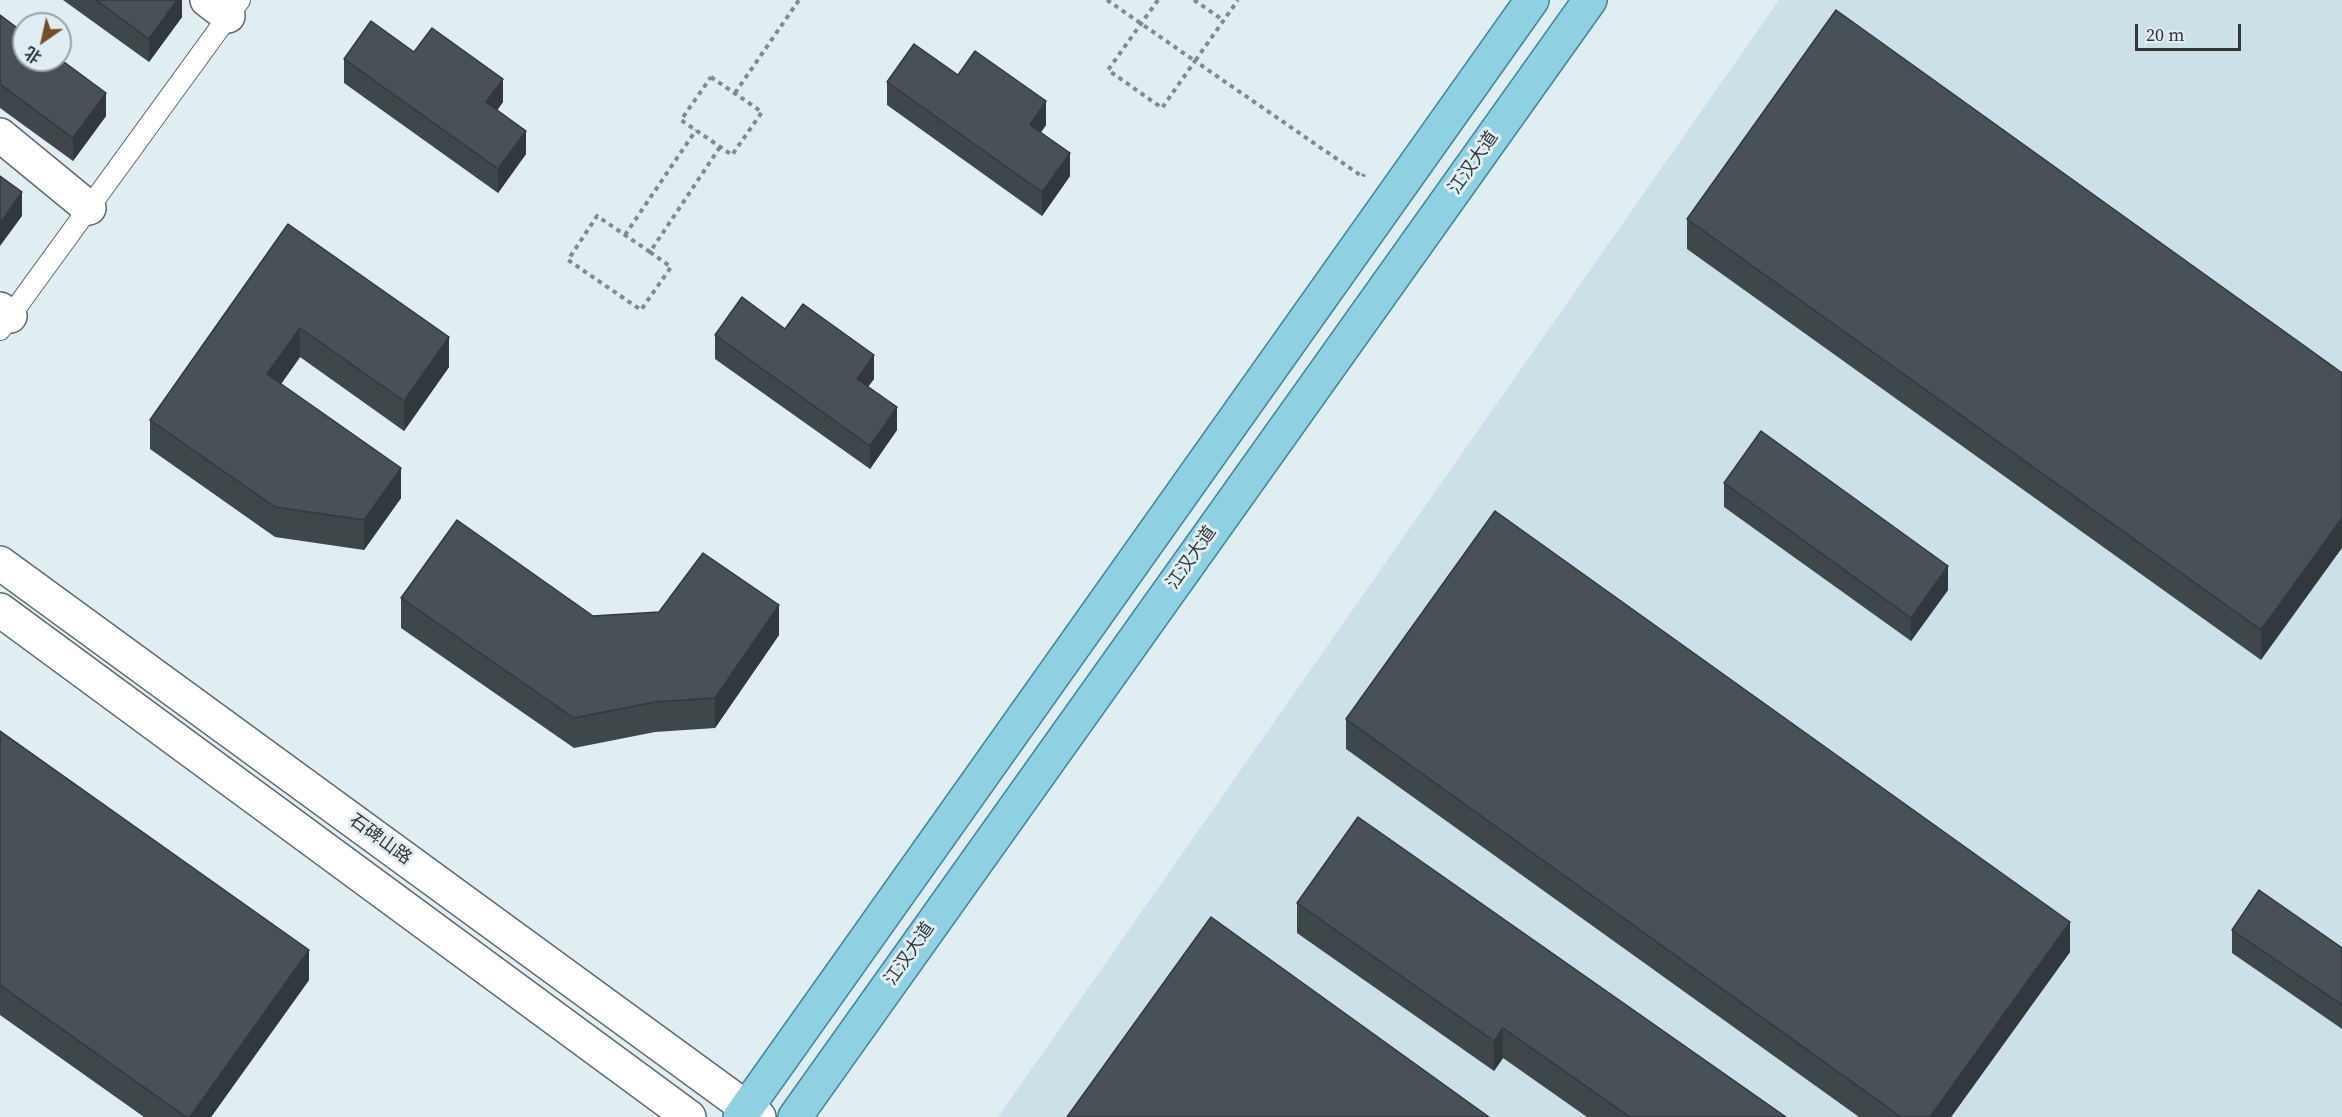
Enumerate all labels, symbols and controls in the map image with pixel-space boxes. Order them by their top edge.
north arrow [12,12,72,72]
scale bar [2138,12,2244,50]
text: 20 m [2146,22,2184,47]
text: 北 [20,42,46,69]
street label: 江汉大道 [1445,127,1503,199]
street label: 江汉大道 [1163,522,1221,594]
street label: 石碑山路 [345,810,415,870]
street label: 江汉大道 [881,918,939,990]

